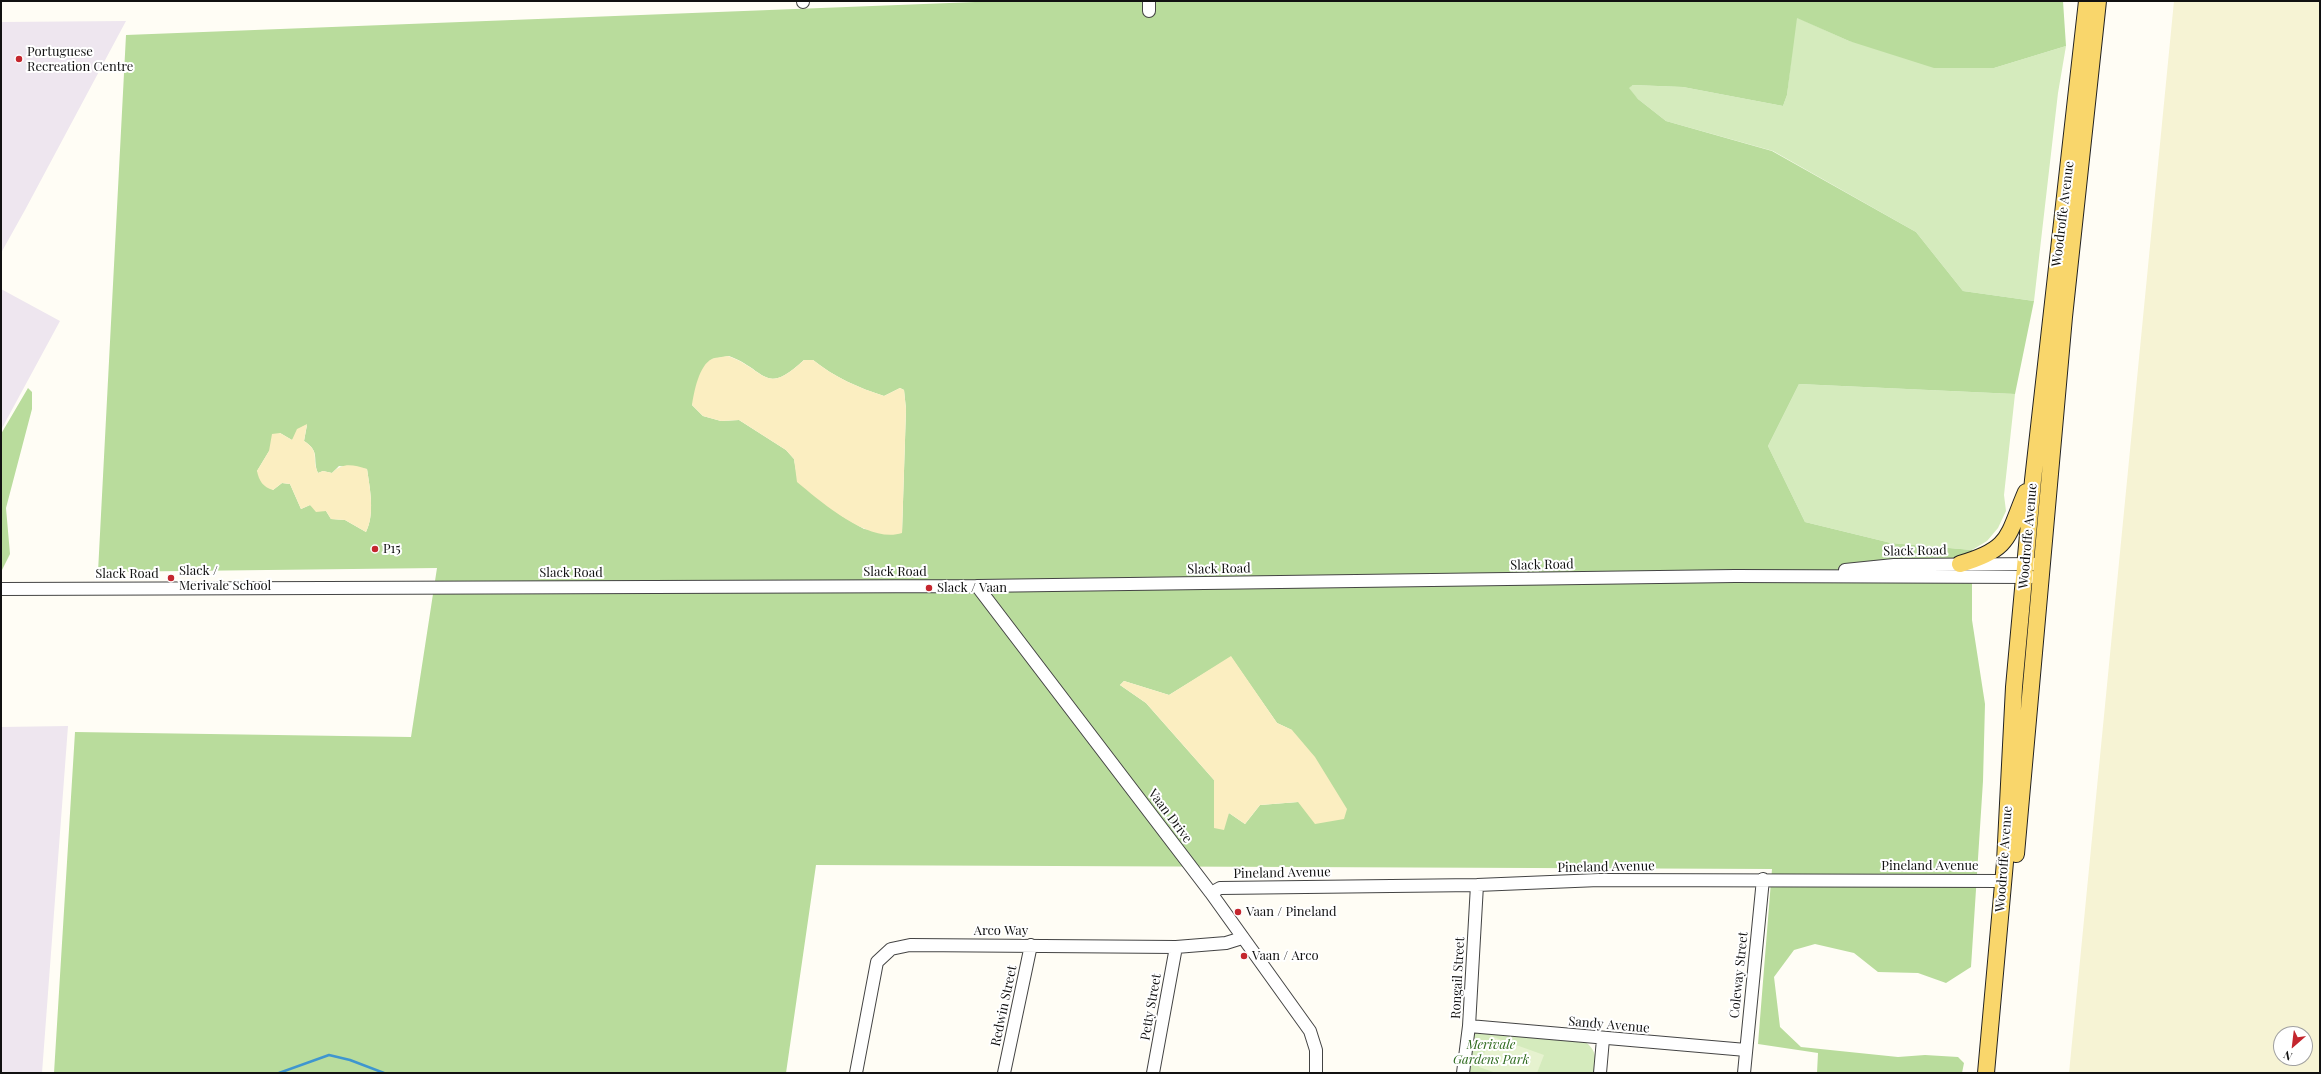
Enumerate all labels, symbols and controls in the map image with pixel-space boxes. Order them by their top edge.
place label: Portuguese Recreation Centre [27,44,133,75]
marker: Portuguese Recreation Centre [14,54,24,64]
street label: Woodroffe Avenue [2049,160,2077,268]
street label: Woodroffe Avenue [2016,482,2040,590]
place label: P15 [383,541,401,557]
street label: Slack Road [1883,543,1947,559]
marker: P15 [370,544,380,554]
street label: Slack Road [1510,557,1574,573]
street label: Slack Road [1187,561,1251,577]
place label: Slack / Merivale School [179,563,271,594]
street label: Slack Road [863,564,927,580]
street label: Slack Road [539,565,603,581]
street label: Slack Road [95,566,159,582]
marker: Slack / Merivale School [166,573,176,583]
place label: Slack / Vaan [937,580,1007,596]
marker: Slack / Vaan [924,583,934,593]
street label: Vaan Drive [1145,786,1195,846]
street label: Woodroffe Avenue [1993,805,2015,913]
street label: Pineland Avenue [1557,858,1655,876]
street label: Pineland Avenue [1881,858,1979,874]
street label: Pineland Avenue [1233,864,1331,882]
place label: Vaan / Pineland [1246,904,1337,920]
marker: Vaan / Pineland [1233,907,1243,917]
street label: Arco Way [974,923,1028,939]
street label: Coleway Street [1727,931,1751,1019]
street label: Rongail Street [1448,937,1468,1019]
place label: Vaan / Arco [1252,948,1319,964]
marker: Vaan / Arco [1239,951,1249,961]
street label: Redwin Street [988,964,1020,1048]
street label: Petty Street [1137,972,1165,1042]
street label: Sandy Avenue [1568,1014,1650,1036]
north arrow [2273,1026,2313,1066]
park label: Merivale Gardens Park [1453,1037,1529,1068]
text: N [2281,1048,2295,1065]

